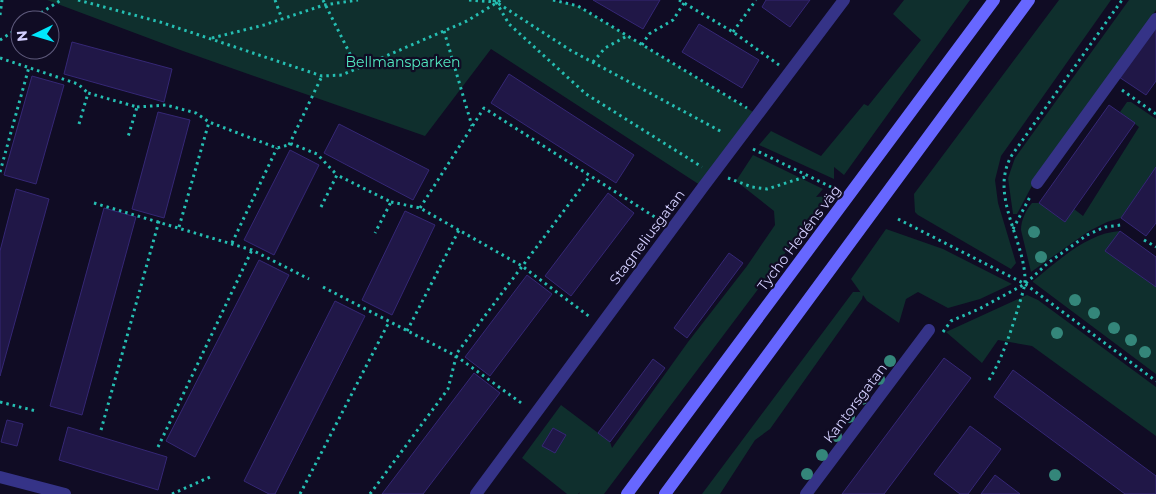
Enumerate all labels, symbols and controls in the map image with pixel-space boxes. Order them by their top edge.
north arrow [10,10,60,60]
text: N [13,30,32,43]
park label: Bellmansparken [345,53,461,71]
street label: Tycho Hedéns väg [753,181,845,295]
street label: Stagneliusgatan [605,186,689,288]
street label: Kantorsgatan [819,360,891,446]

